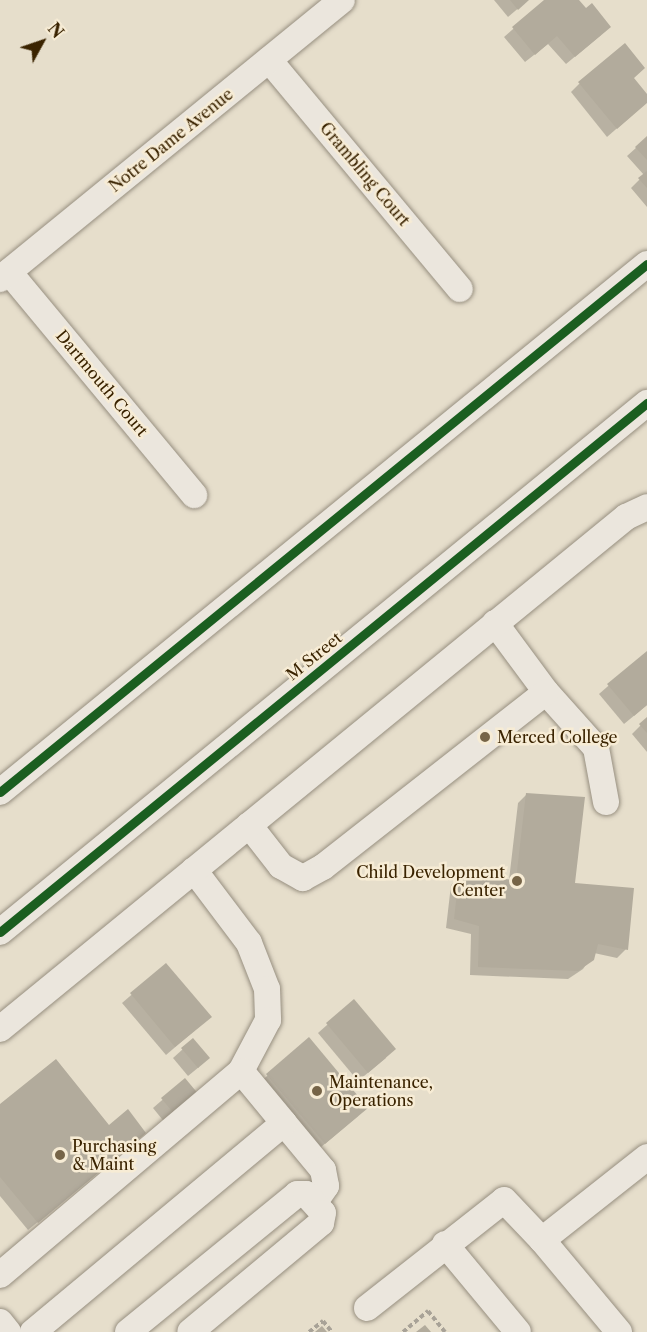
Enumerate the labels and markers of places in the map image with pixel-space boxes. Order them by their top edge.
place label: Merced College [497,727,618,747]
marker: Merced College [478,730,492,744]
place label: Child Development Center [356,862,505,900]
marker: Child Development Center [510,874,524,888]
place label: Maintenance, Operations [329,1072,433,1110]
marker: Maintenance, Operations [310,1084,324,1098]
place label: Purchasing & Maint [72,1136,156,1174]
marker: Purchasing & Maint [53,1148,67,1162]

